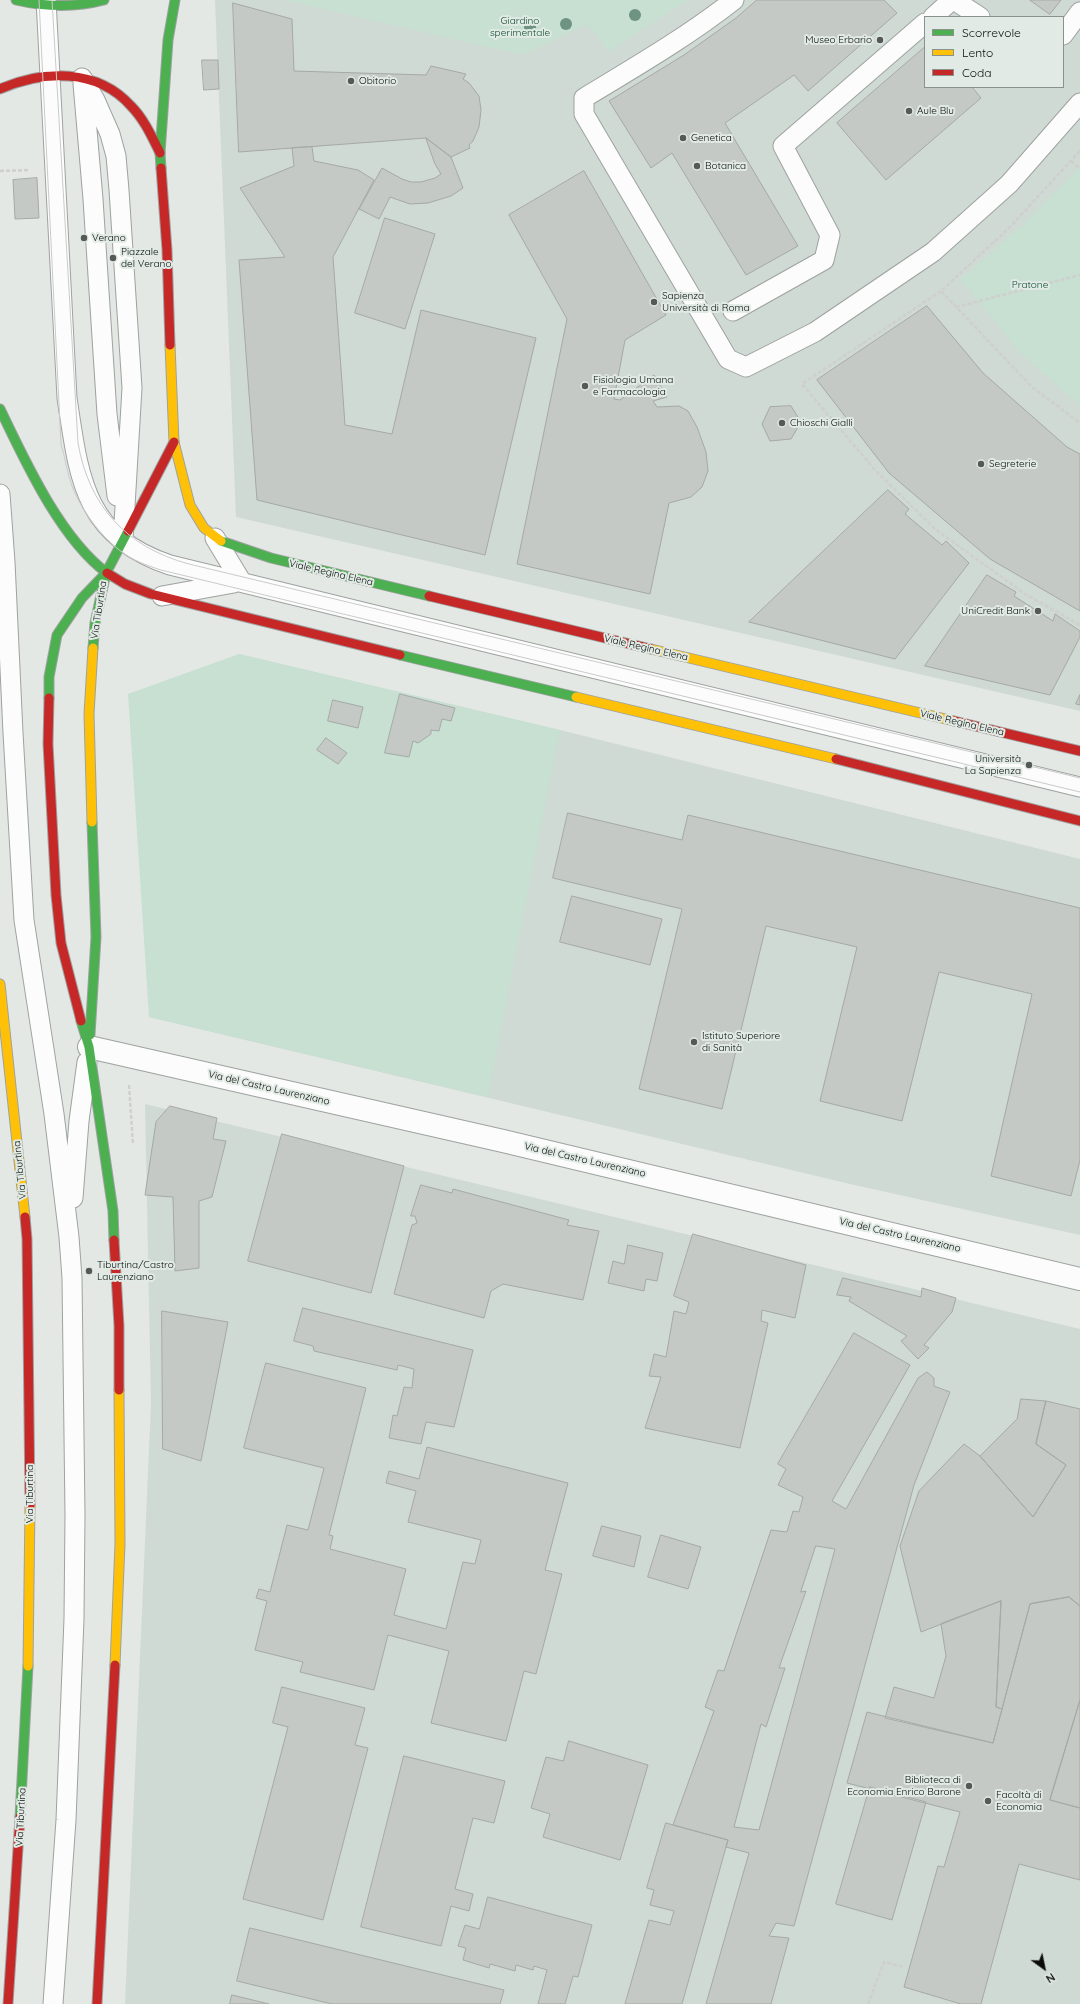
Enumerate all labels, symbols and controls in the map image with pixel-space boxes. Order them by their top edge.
park label: Giardino sperimentale [490,15,550,38]
legend [924,16,1064,88]
text: Scorrevole [962,25,1021,40]
place label: Museo Erbario [805,34,872,46]
marker: Museo Erbario [875,35,885,45]
text: Lento [962,45,993,60]
text: Coda [962,65,992,80]
place label: Obitorio [359,75,396,87]
marker: Obitorio [346,76,356,86]
place label: Aule Blu [917,105,954,117]
marker: Aule Blu [904,106,914,116]
place label: Genetica [691,132,732,144]
marker: Genetica [678,133,688,143]
place label: Botanica [705,160,746,172]
marker: Botanica [692,161,702,171]
place label: Verano [92,232,126,244]
marker: Verano [79,233,89,243]
place label: Piazzale del Verano [121,246,171,270]
marker: Piazzale del Verano [108,253,118,263]
park label: Pratone [1012,279,1048,291]
place label: Sapienza Università di Roma [662,290,750,314]
marker: Sapienza Università di Roma [649,297,659,307]
place label: Fisiologia Umana e Farmacologia [593,374,673,398]
marker: Fisiologia Umana e Farmacologia [580,381,590,391]
place label: Chioschi Gialli [790,417,853,429]
marker: Chioschi Gialli [777,418,787,428]
place label: Segreterie [989,458,1036,470]
marker: Segreterie [976,459,986,469]
street label: Viale Regina Elena [288,557,374,589]
street label: Via Tiburtina [88,580,110,640]
place label: UniCredit Bank [961,605,1030,617]
marker: UniCredit Bank [1033,606,1043,616]
street label: Viale Regina Elena [603,632,689,664]
street label: Viale Regina Elena [919,707,1005,739]
place label: Università La Sapienza [965,753,1021,776]
marker: Università La Sapienza [1024,760,1034,770]
place label: Istituto Superiore di Sanità [702,1030,780,1054]
marker: Istituto Superiore di Sanità [689,1037,699,1047]
street label: Via del Castro Laurenziano [207,1068,331,1108]
street label: Via Tiburtina [11,1140,29,1200]
street label: Via del Castro Laurenziano [523,1140,647,1180]
street label: Via del Castro Laurenziano [838,1215,962,1255]
place label: Tiburtina/Castro Laurenziano [97,1259,174,1282]
marker: Tiburtina/Castro Laurenziano [84,1266,94,1276]
street label: Via Tiburtina [24,1465,36,1523]
place label: Biblioteca di Economia Enrico Barone [847,1774,961,1798]
marker: Biblioteca di Economia Enrico Barone [964,1781,974,1791]
street label: Via Tiburtina [13,1787,29,1847]
place label: Facoltà di Economia [996,1789,1042,1812]
marker: Facoltà di Economia [983,1796,993,1806]
north arrow [1024,1948,1064,1988]
text: N [1043,1970,1058,1986]

